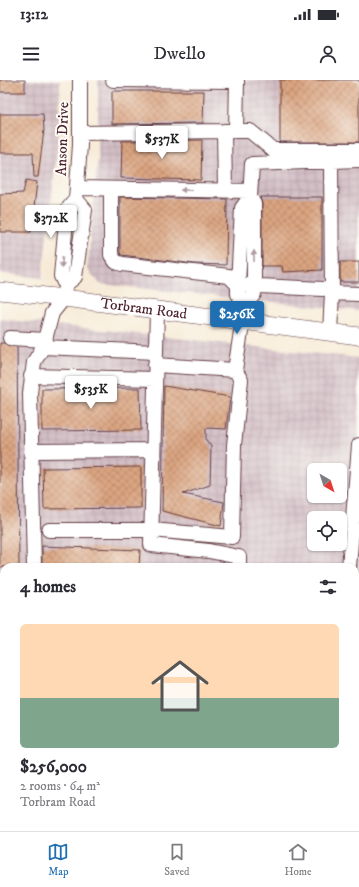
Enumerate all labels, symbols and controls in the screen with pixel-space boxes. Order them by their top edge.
text: 13:12 [20,5,48,24]
icon: menu [20,43,42,65]
text: Dwello [154,43,205,65]
icon: person [317,43,339,65]
street label: Anson Drive [52,102,73,176]
pin: $537K [134,126,190,160]
text: $537K [145,131,179,147]
one-way arrow [179,187,192,193]
pin: $372K [23,205,79,239]
text: $372K [34,210,68,226]
one-way arrow [251,249,257,262]
one-way arrow [59,256,65,268]
street label: Torbram Road [99,294,189,324]
pin: $256K [209,301,265,335]
text: $256K [219,306,255,322]
pin: $535K [63,376,119,410]
text: $535K [74,381,108,397]
north arrow [307,463,347,503]
map controls [307,463,347,551]
button: locate [307,511,347,551]
text: 4 homes [20,576,76,598]
icon: filters [317,576,339,598]
icon: home [144,650,216,722]
text: $256,000 [20,756,87,778]
text: 2 rooms · 64 m² [20,778,100,794]
text: Torbram Road [20,794,95,810]
tab: Map [47,841,69,879]
tab: Saved [164,841,190,879]
tab: Home [284,841,312,879]

